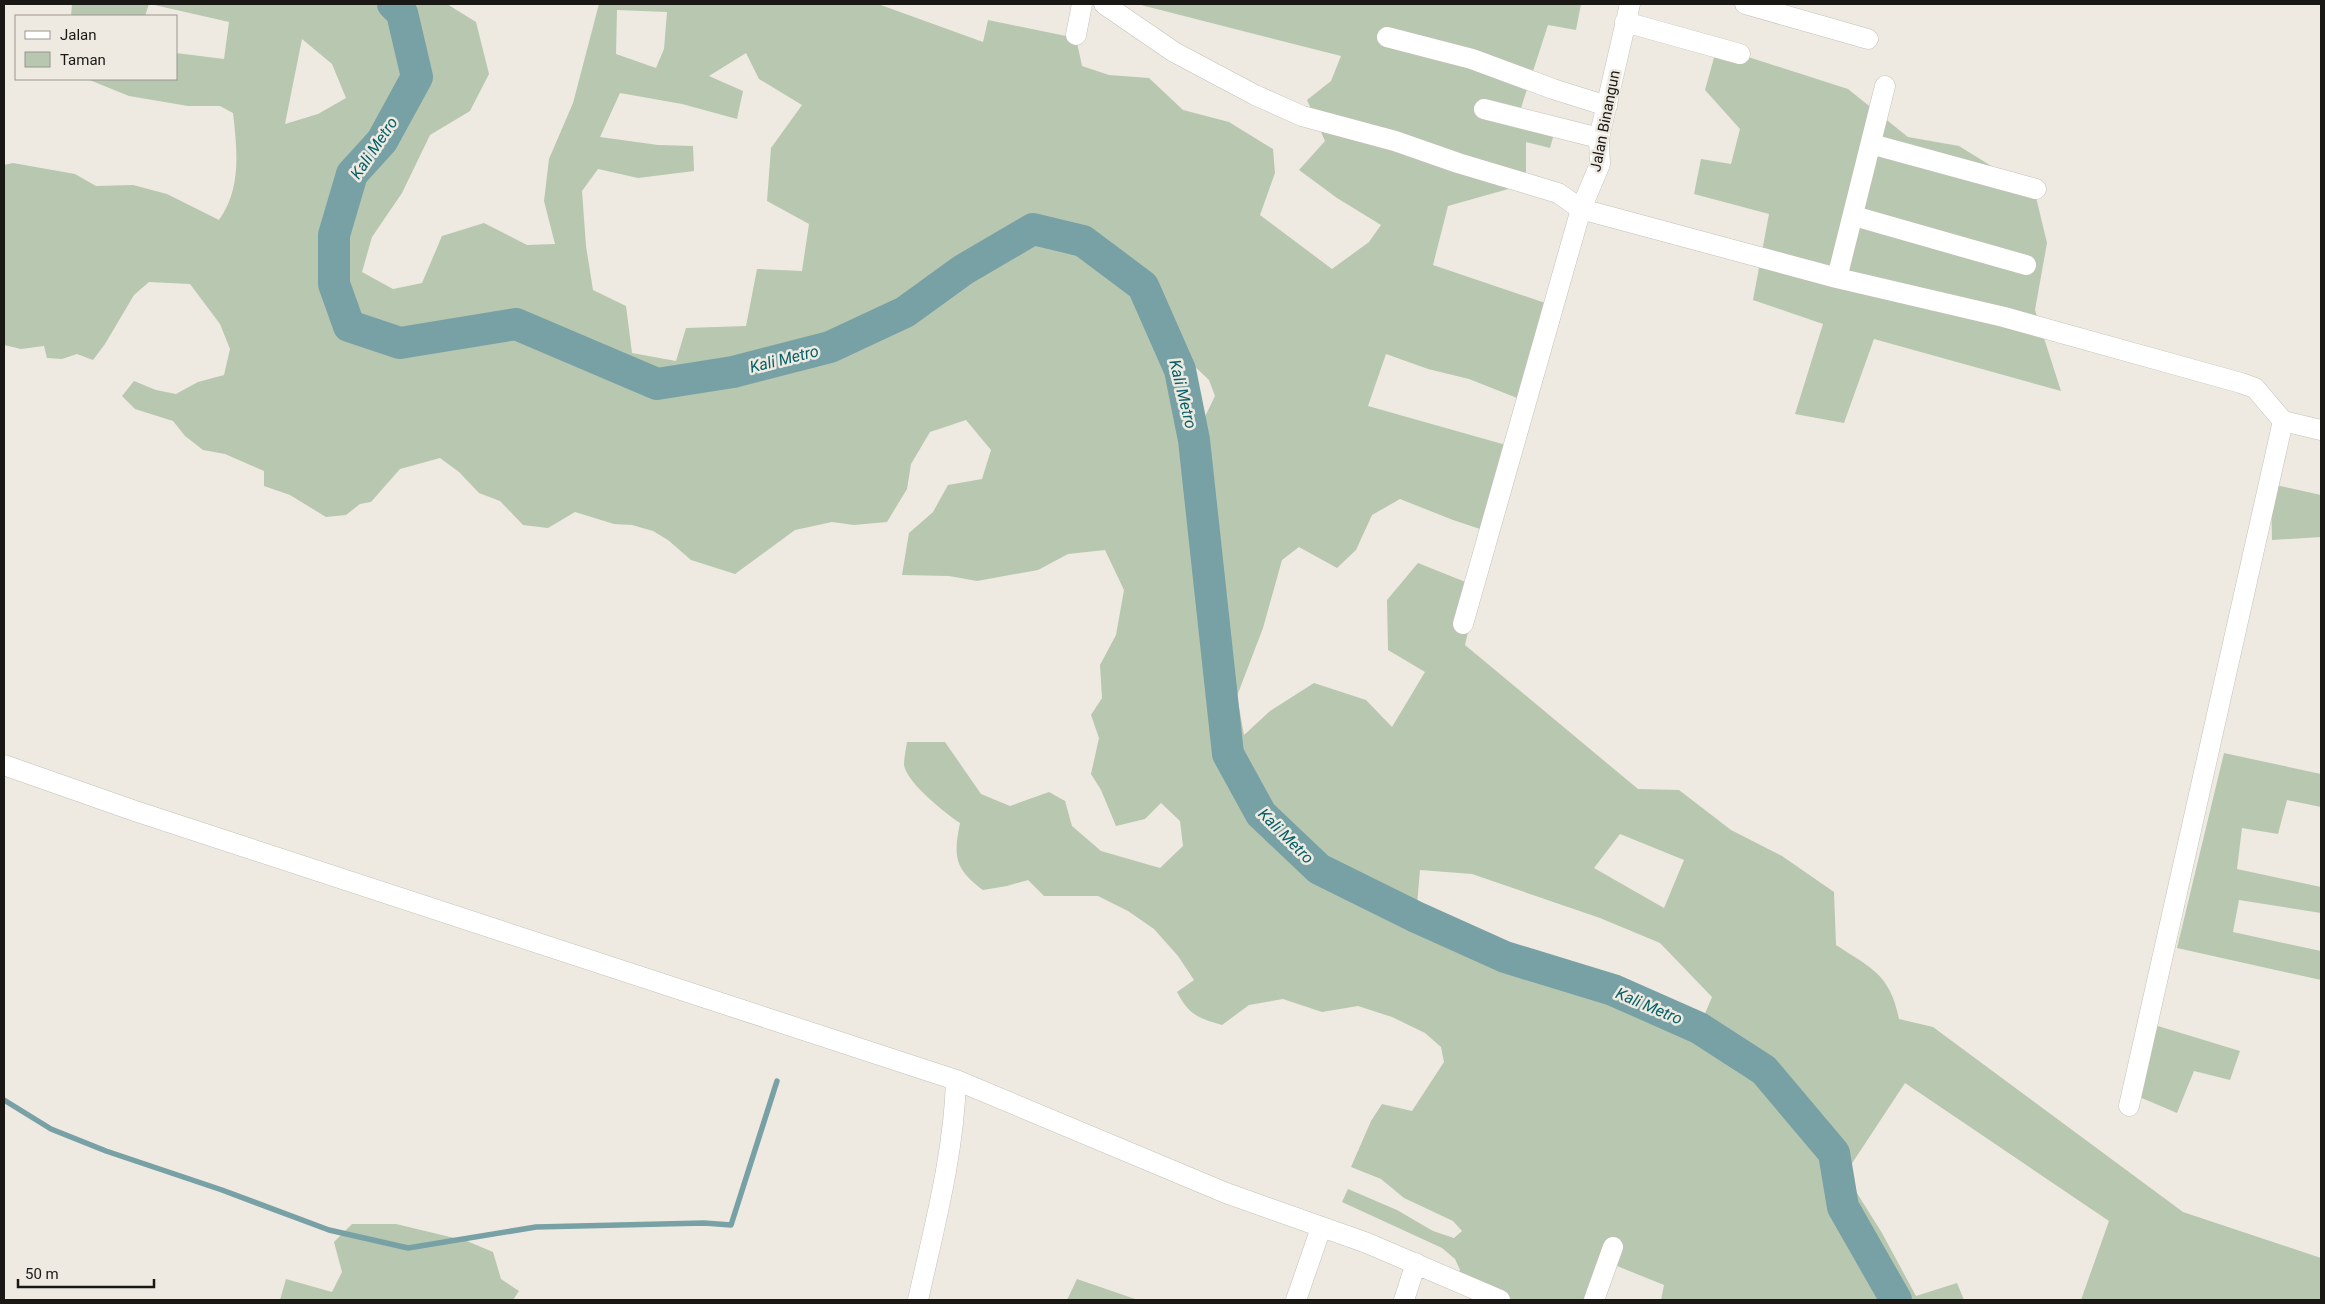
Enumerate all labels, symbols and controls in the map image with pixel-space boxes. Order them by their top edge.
legend [15,15,178,80]
text: Jalan [60,26,97,44]
text: Taman [60,51,106,69]
street label: Jalan Binangun [1586,69,1624,173]
water label: Kali Metro [346,113,402,183]
water label: Kali Metro [748,341,821,377]
water label: Kali Metro [1165,358,1201,431]
water label: Kali Metro [1254,804,1318,868]
water label: Kali Metro [1613,983,1685,1029]
scale bar [18,1256,154,1288]
text: 50 m [25,1265,59,1283]

